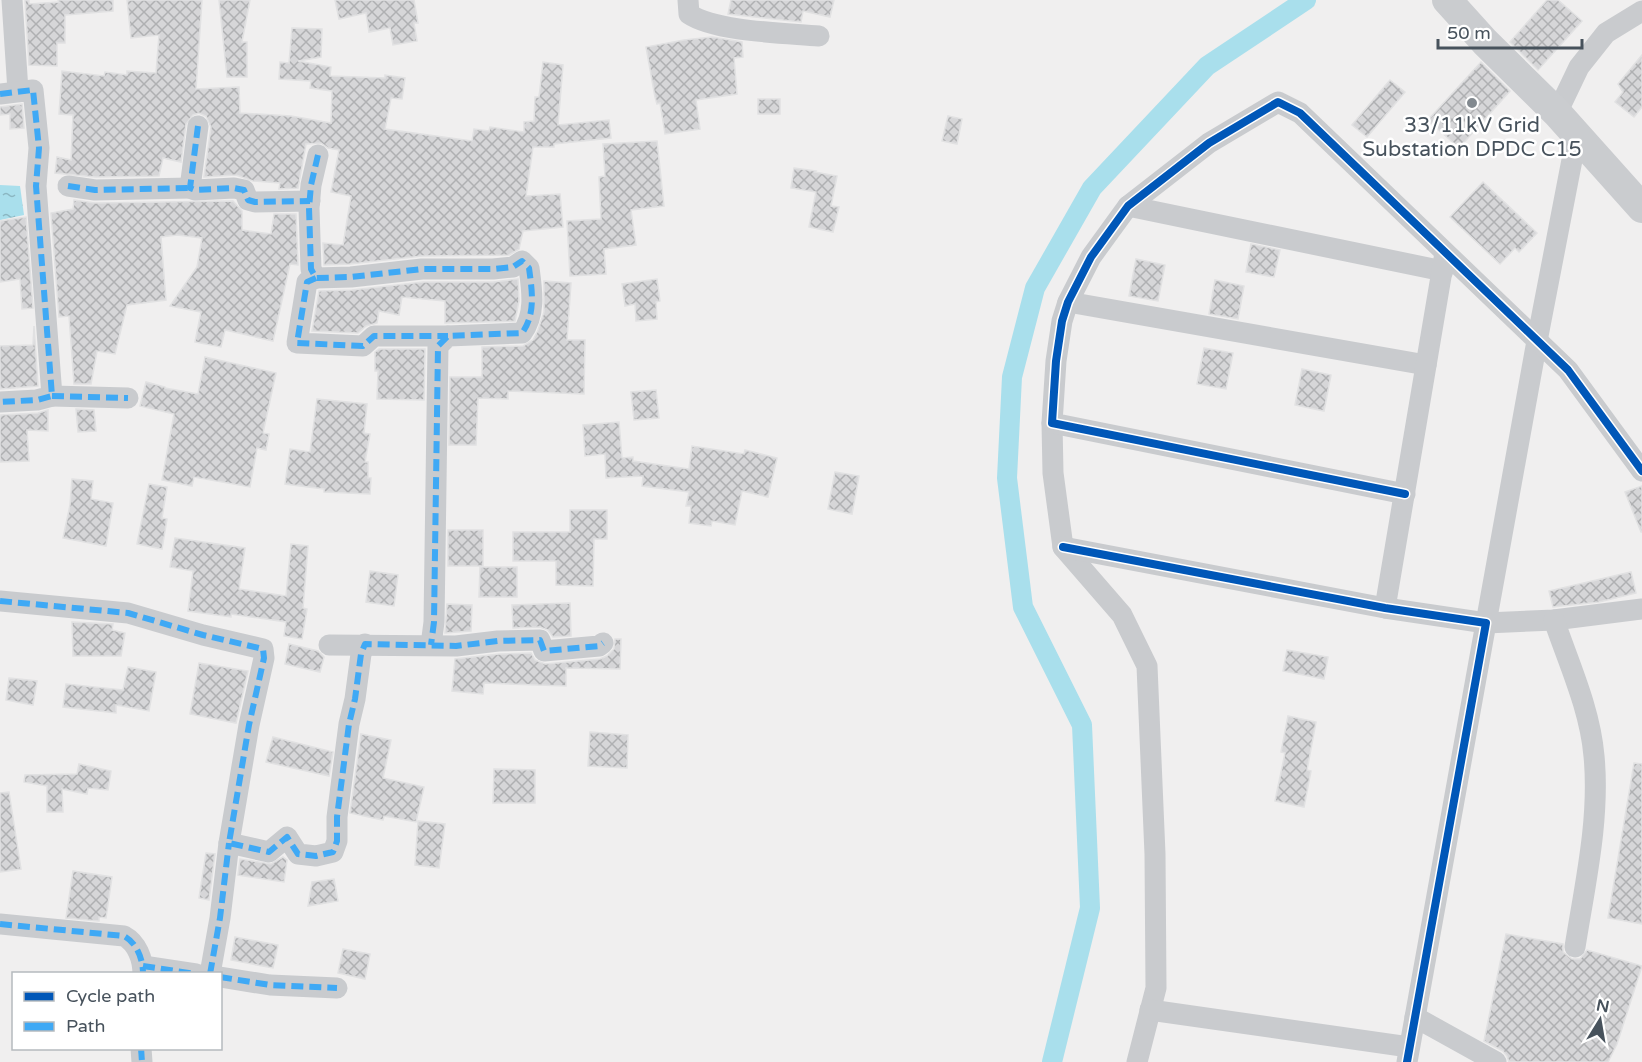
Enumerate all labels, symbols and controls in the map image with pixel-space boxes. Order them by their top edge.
scale bar [1438,12,1582,50]
text: 50 m [1447,22,1491,44]
marker: 33/11kV Grid Substation DPDC C15 [1465,96,1479,110]
place label: 33/11kV Grid Substation DPDC C15 [1362,113,1582,162]
legend [12,972,222,1050]
text: Cycle path [66,985,155,1007]
north arrow [1570,990,1630,1050]
text: N [1594,995,1611,1017]
text: Path [66,1015,105,1037]

